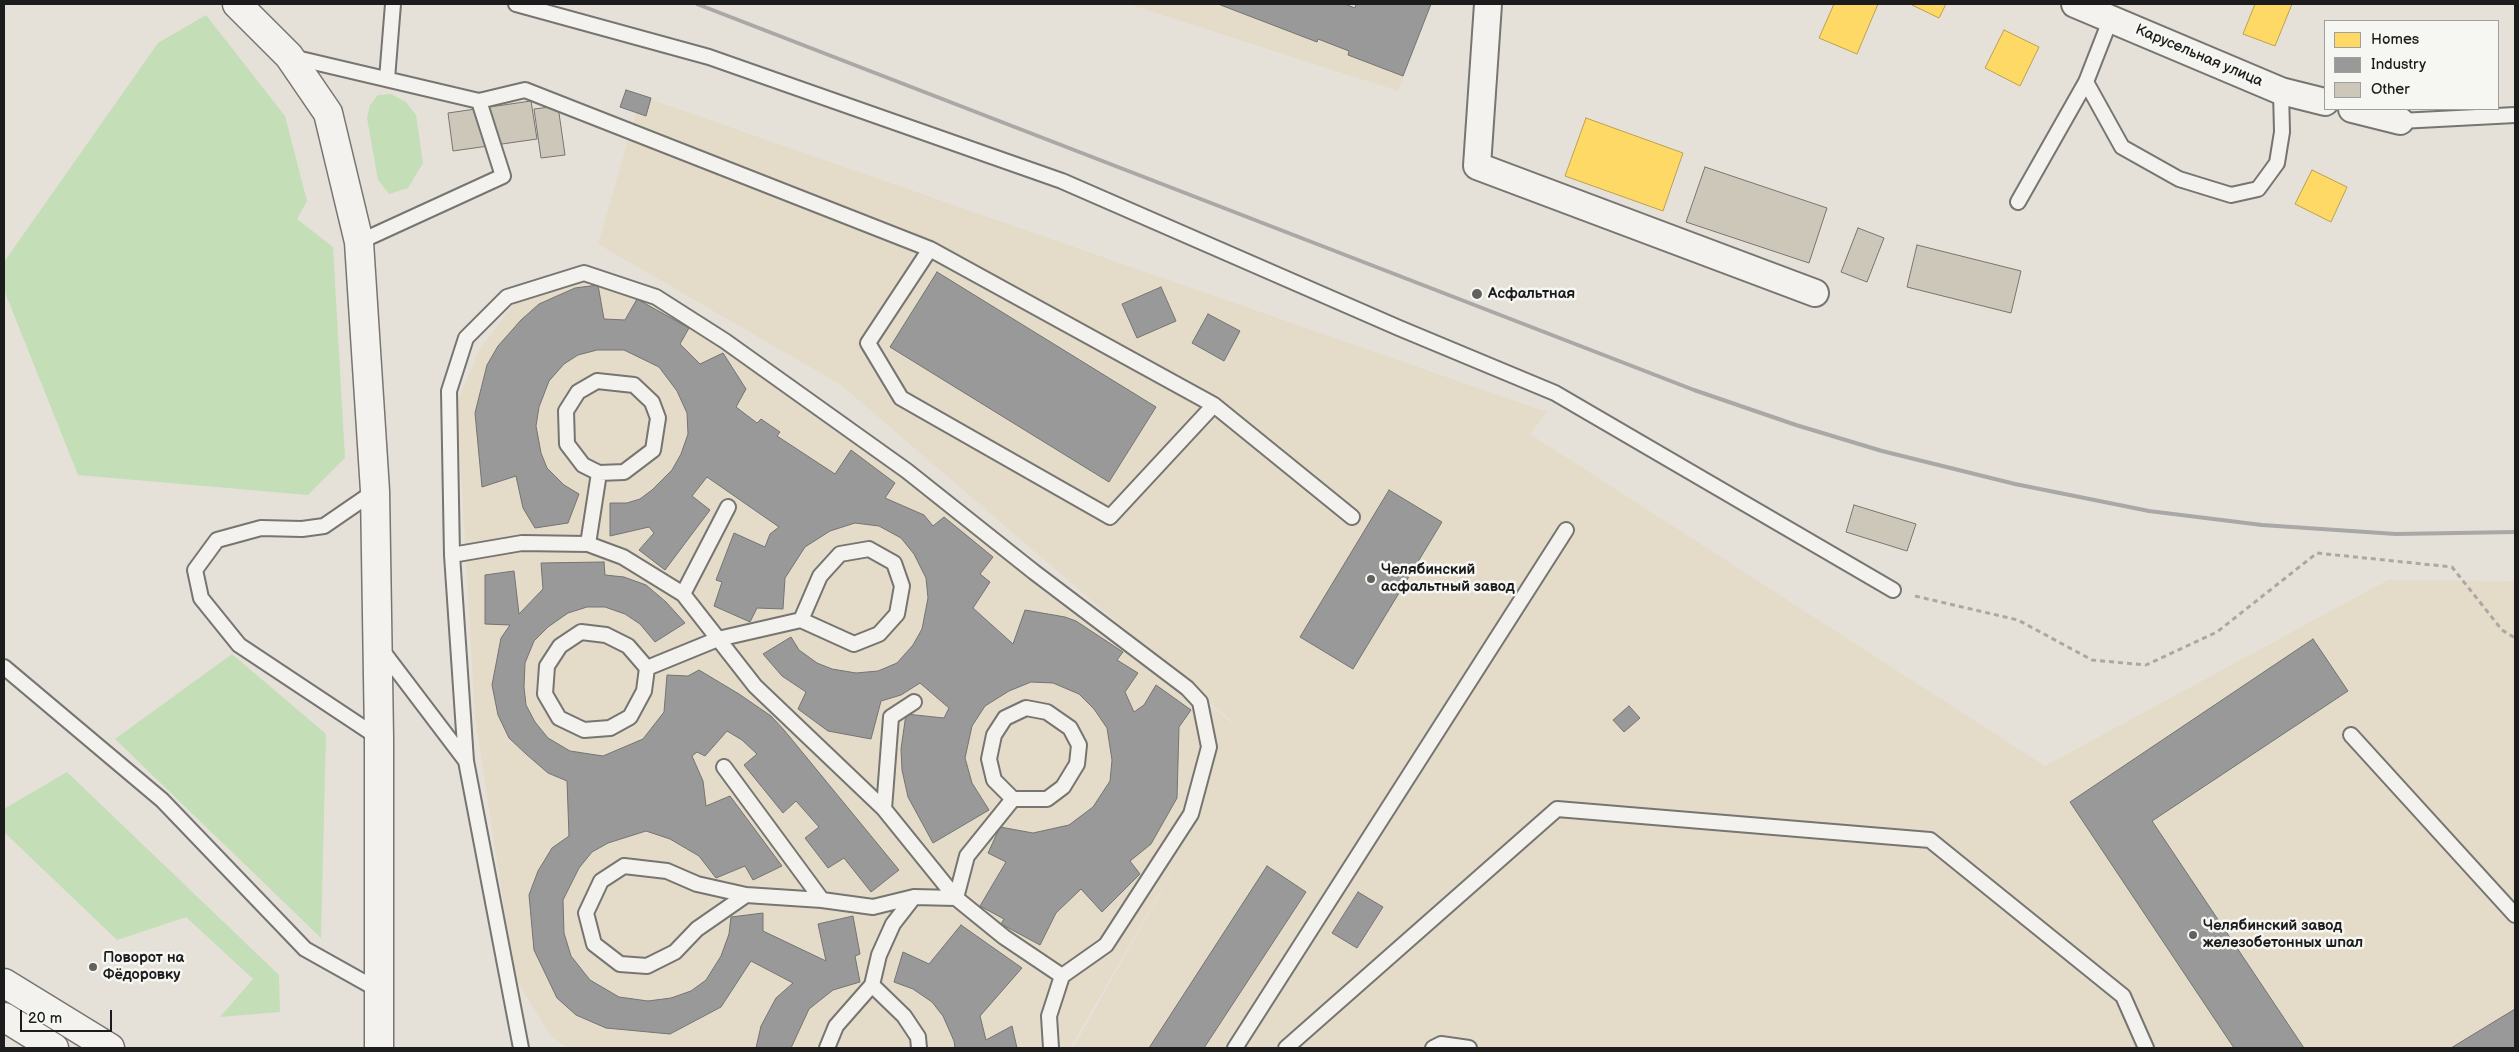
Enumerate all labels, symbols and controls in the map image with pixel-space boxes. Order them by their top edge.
legend [2324,20,2499,110]
street label: Карусельная улица [2133,21,2265,91]
text: Homes [2371,30,2419,49]
text: Industry [2371,55,2426,74]
text: Other [2371,80,2410,99]
place label: Асфальтная [1488,285,1575,303]
marker: Асфальтная [1470,287,1484,301]
place label: Челябинский асфальтный завод [1381,561,1515,596]
marker: Челябинский асфальтный завод [1365,573,1377,585]
place label: Челябинский завод железобетонных шпал [2203,917,2363,952]
marker: Челябинский завод железобетонных шпал [2187,929,2199,941]
place label: Поворот на Фёдоровку [103,949,184,984]
marker: Поворот на Фёдоровку [87,961,99,973]
scale bar [22,1000,115,1032]
text: 20 m [28,1009,62,1028]

